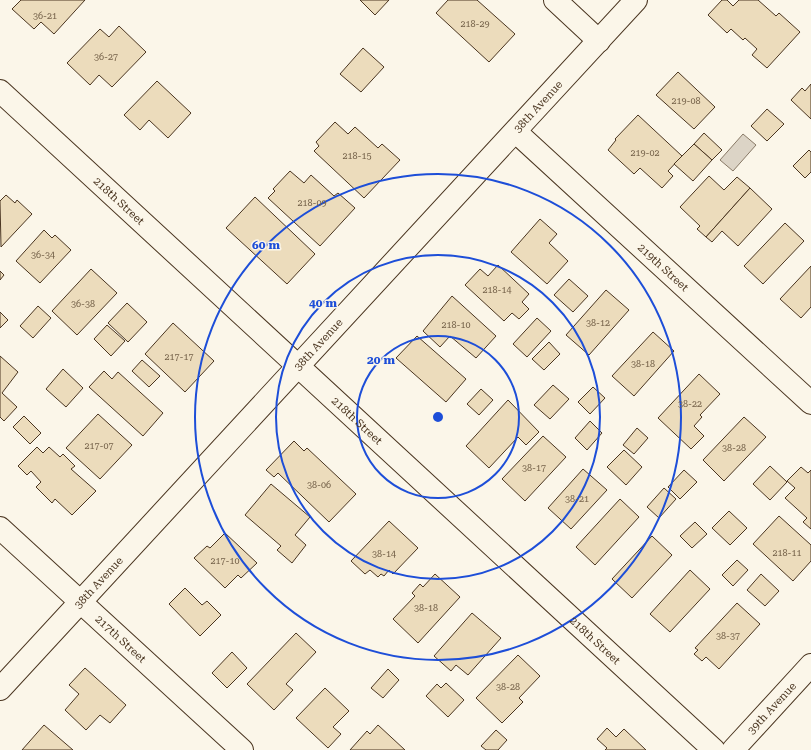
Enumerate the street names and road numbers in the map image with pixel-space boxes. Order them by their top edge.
street label: 38th Avenue [511,78,565,135]
street label: 218th Street [91,174,147,227]
street label: 219th Street [635,241,691,294]
street label: 38th Avenue [291,316,345,373]
street label: 218th Street [329,394,385,447]
street label: 38th Avenue [71,554,125,611]
street label: 217th Street [93,612,149,665]
street label: 218th Street [567,614,623,667]
street label: 39th Avenue [744,679,799,737]

